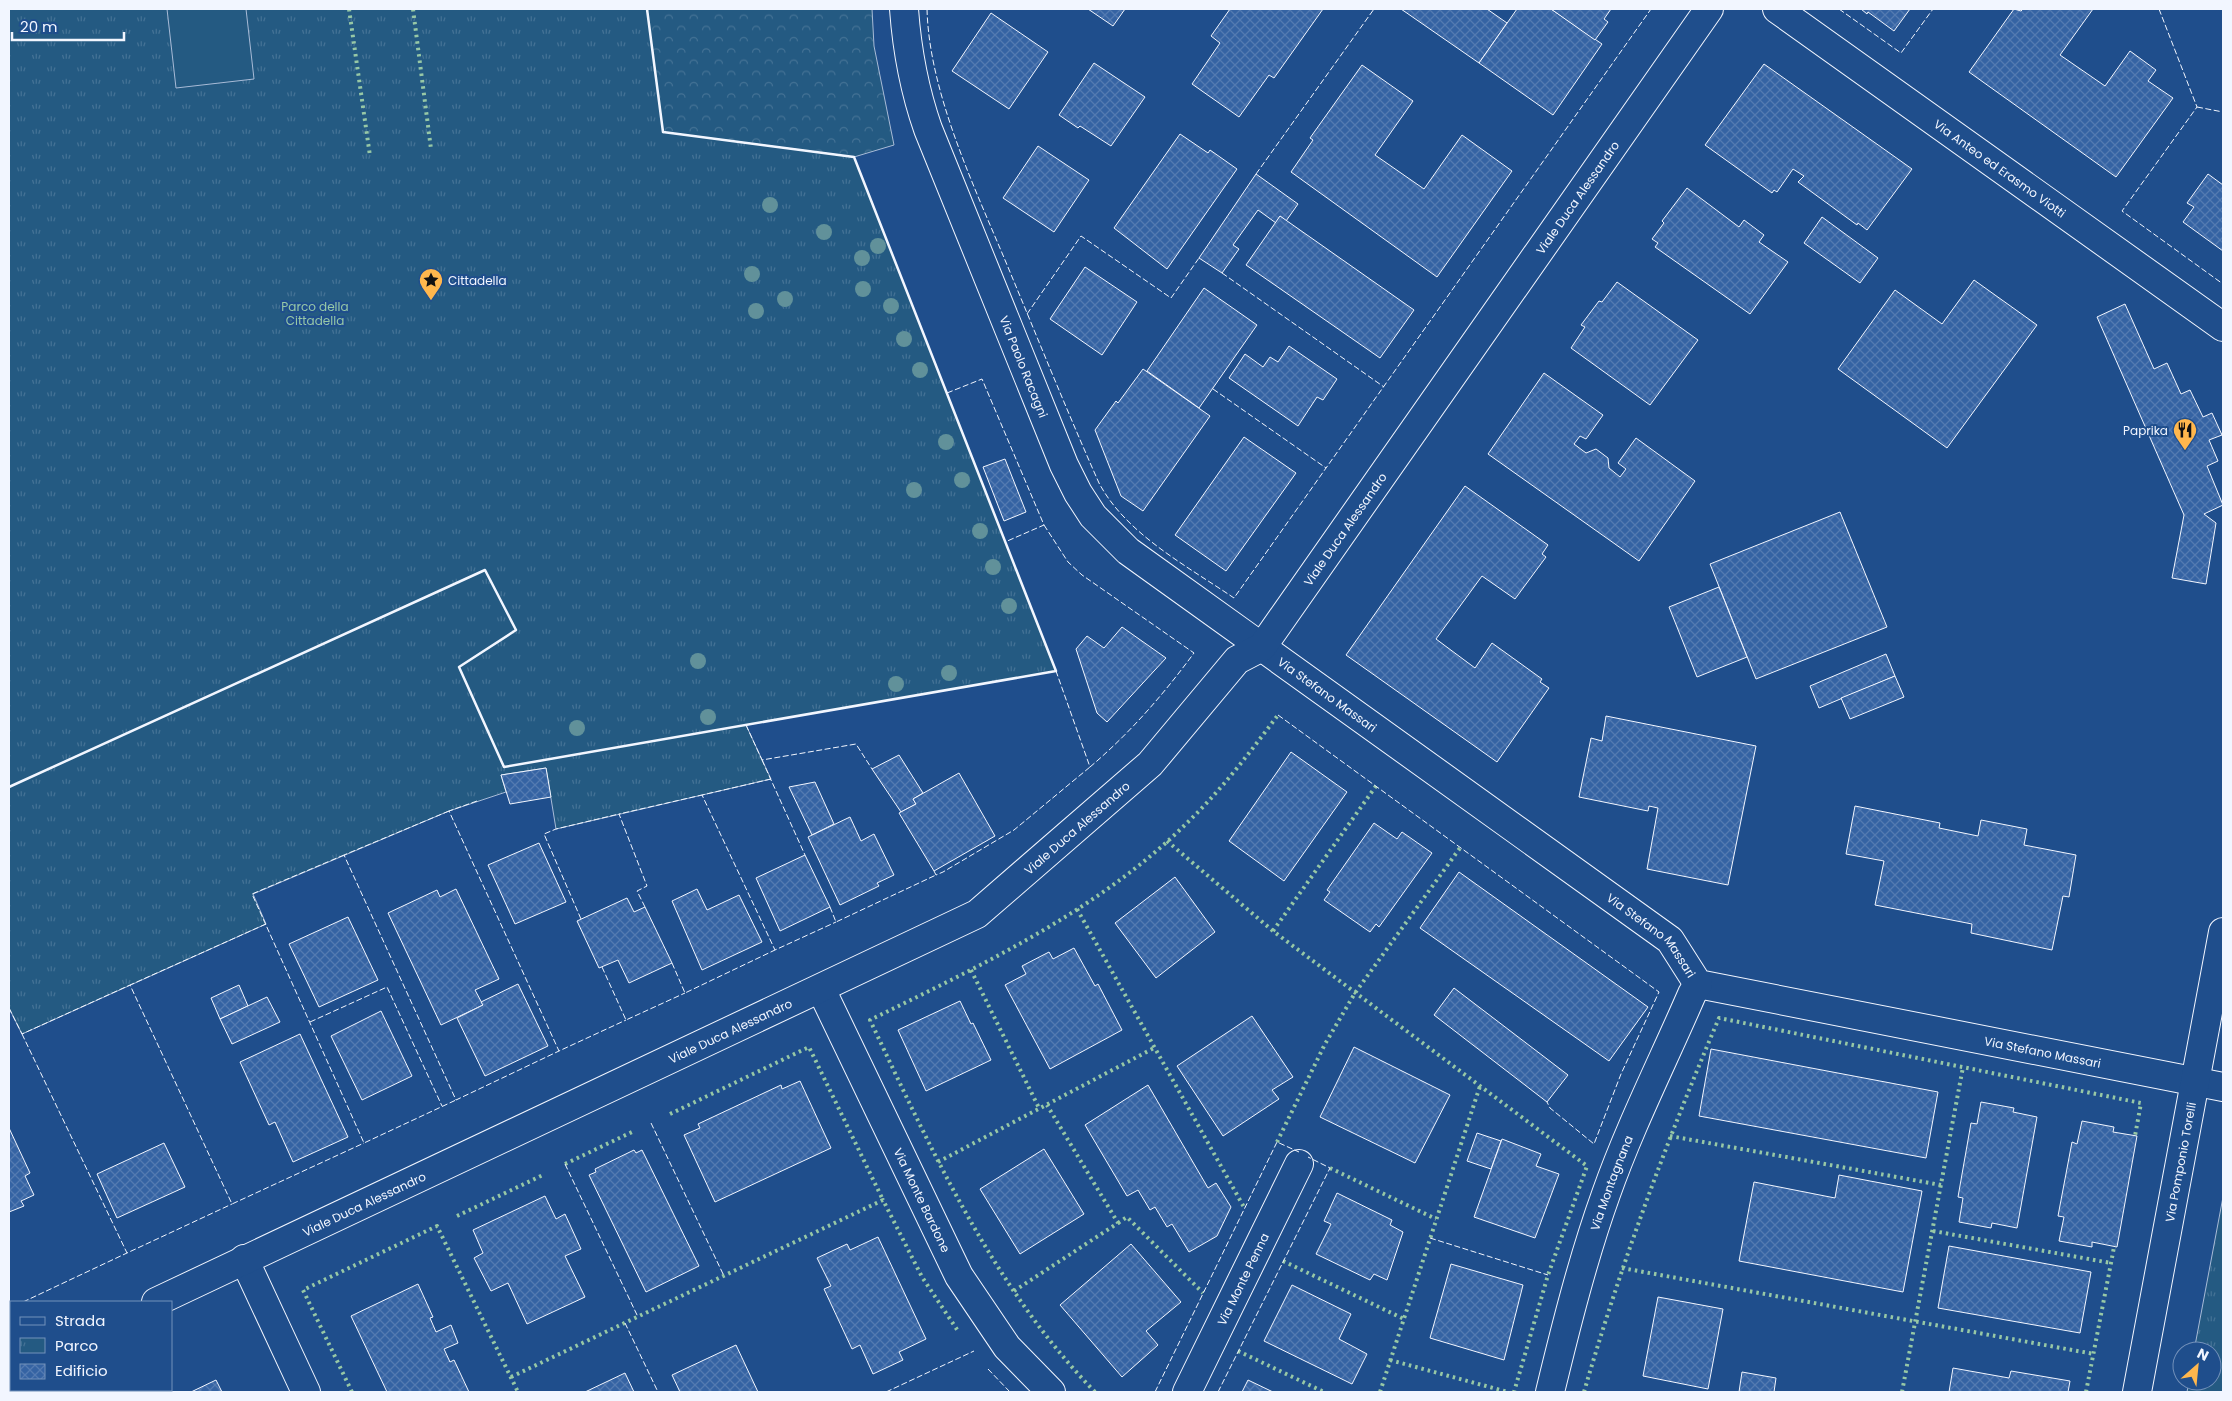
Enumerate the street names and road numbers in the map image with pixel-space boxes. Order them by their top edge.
street label: Via Anteo ed Erasmo Viotti [1931,115,2070,221]
street label: Viale Duca Alessandro [1531,137,1623,257]
street label: Via Paolo Racagni [996,313,1052,420]
street label: Viale Duca Alessandro [1299,469,1391,589]
street label: Via Stefano Massari [1274,653,1381,736]
street label: Viale Duca Alessandro [1020,777,1133,878]
street label: Via Stefano Massari [1603,889,1700,981]
street label: Viale Duca Alessandro [666,994,795,1067]
street label: Via Stefano Massari [1983,1032,2103,1071]
street label: Via Pomponio Torelli [2160,1101,2200,1223]
street label: Via Montagnana [1586,1133,1636,1233]
street label: Via Monte Bardone [890,1145,955,1255]
street label: Viale Duca Alessandro [299,1167,429,1240]
street label: Via Monte Penna [1213,1230,1272,1328]

